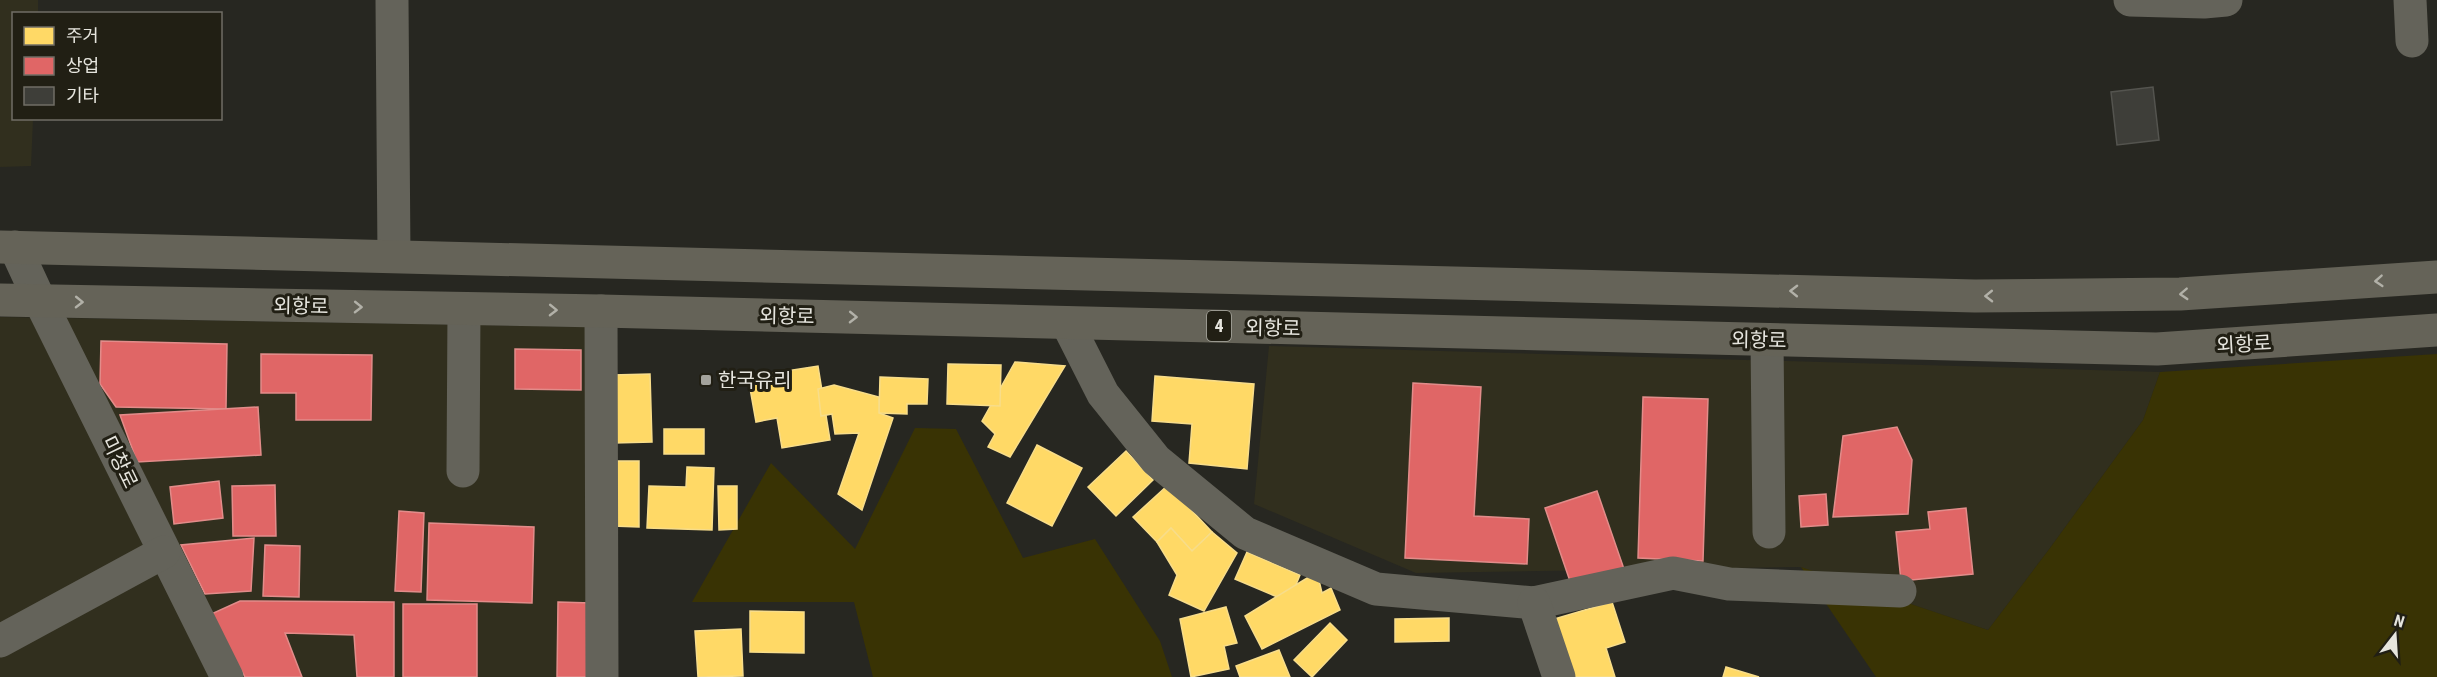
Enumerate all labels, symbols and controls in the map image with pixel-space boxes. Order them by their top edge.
legend [12,12,222,120]
text: 주거 [66,25,99,46]
text: 상업 [66,55,99,76]
text: 기타 [66,85,100,106]
one-way arrow [2374,275,2383,288]
one-way arrow [1790,285,1799,298]
one-way arrow [2180,287,2189,300]
one-way arrow [1985,290,1994,302]
street label: 외항로 [273,294,329,318]
one-way arrow [75,296,84,308]
one-way arrow [354,301,363,313]
one-way arrow [549,304,558,317]
street label: 외항로 [759,304,815,328]
one-way arrow [849,311,858,324]
road number: 4 [1207,311,1231,341]
street label: 외항로 [1245,316,1301,340]
street label: 외항로 [1731,328,1787,352]
street label: 외항로 [2216,331,2272,357]
place label: 한국유리 [718,368,792,392]
marker: 한국유리 [699,373,713,387]
street label: 미창로 [97,432,143,492]
north arrow [2365,605,2425,665]
text: N [2392,611,2407,632]

